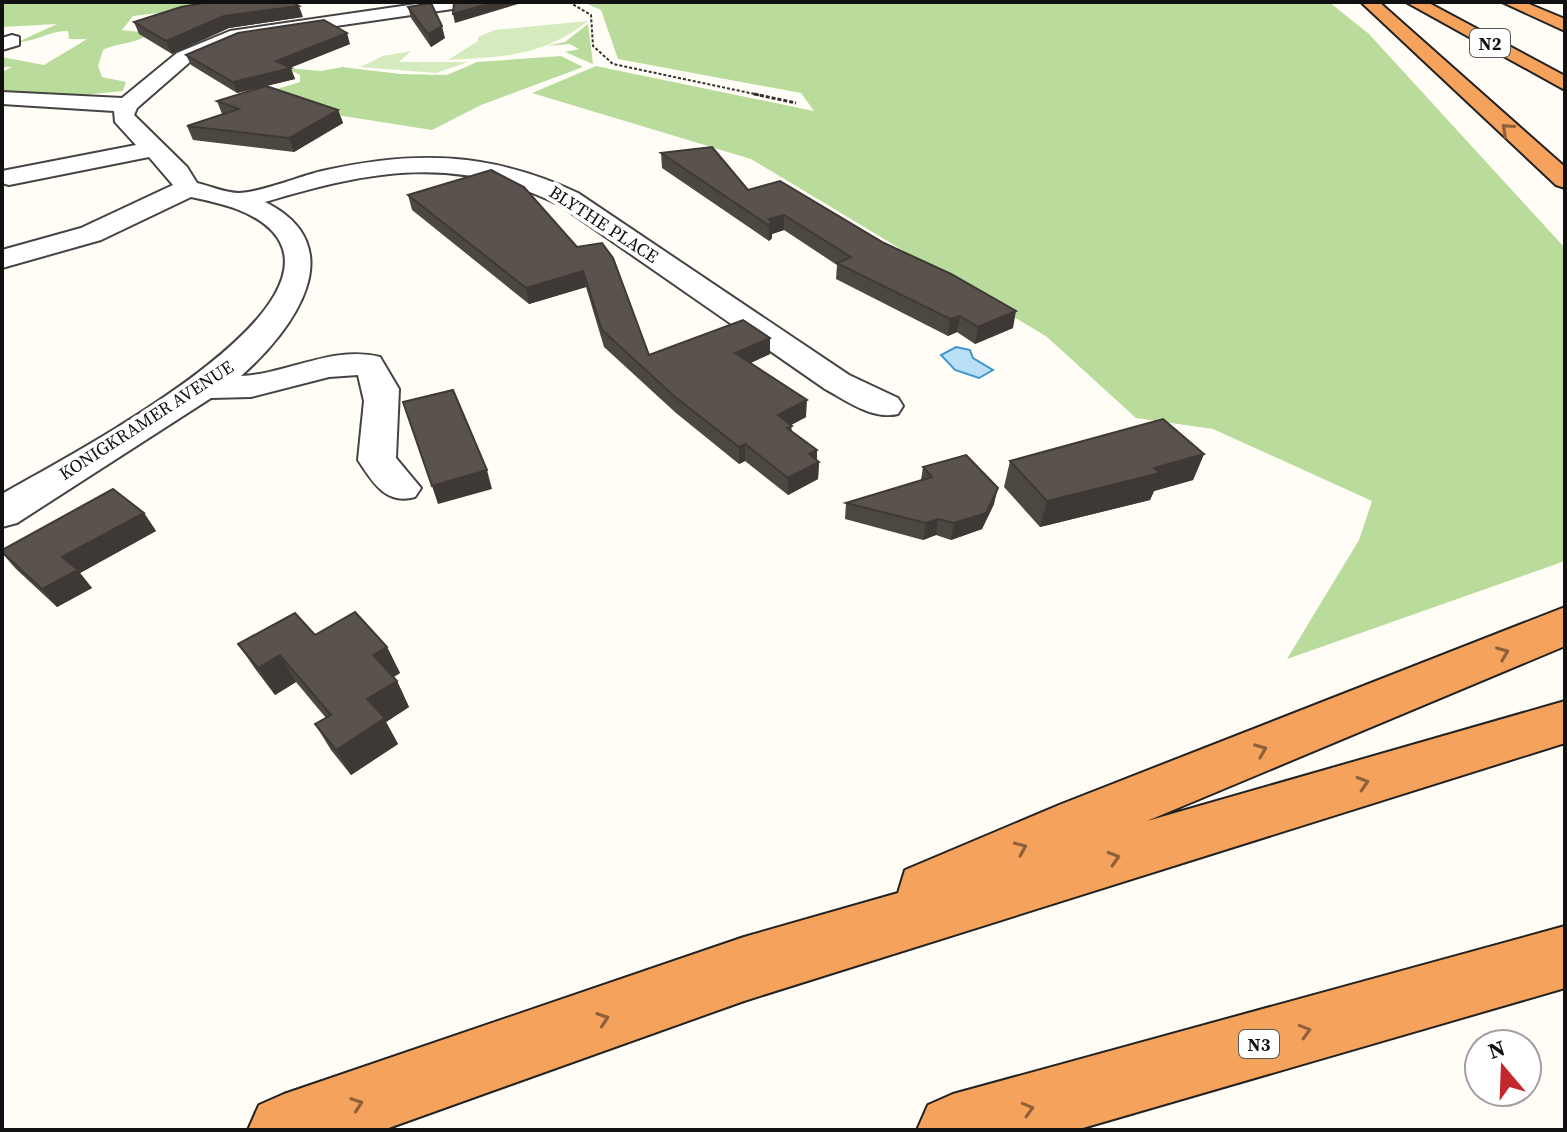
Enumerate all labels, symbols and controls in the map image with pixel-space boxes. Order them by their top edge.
road number: N2 [1470,29,1510,57]
one-way arrow [1501,124,1516,138]
street label: BLYTHE PLACE [544,179,664,269]
street label: KONIGKRAMER AVENUE [54,354,238,486]
one-way arrow [1495,646,1509,663]
one-way arrow [1253,743,1267,760]
one-way arrow [1355,776,1369,792]
one-way arrow [1013,842,1027,858]
one-way arrow [1106,851,1120,867]
one-way arrow [595,1012,609,1028]
one-way arrow [1297,1023,1311,1040]
north arrow [1463,1028,1543,1108]
road number: N3 [1239,1030,1279,1058]
text: N [1484,1032,1509,1066]
one-way arrow [349,1098,363,1114]
one-way arrow [1020,1102,1034,1118]

